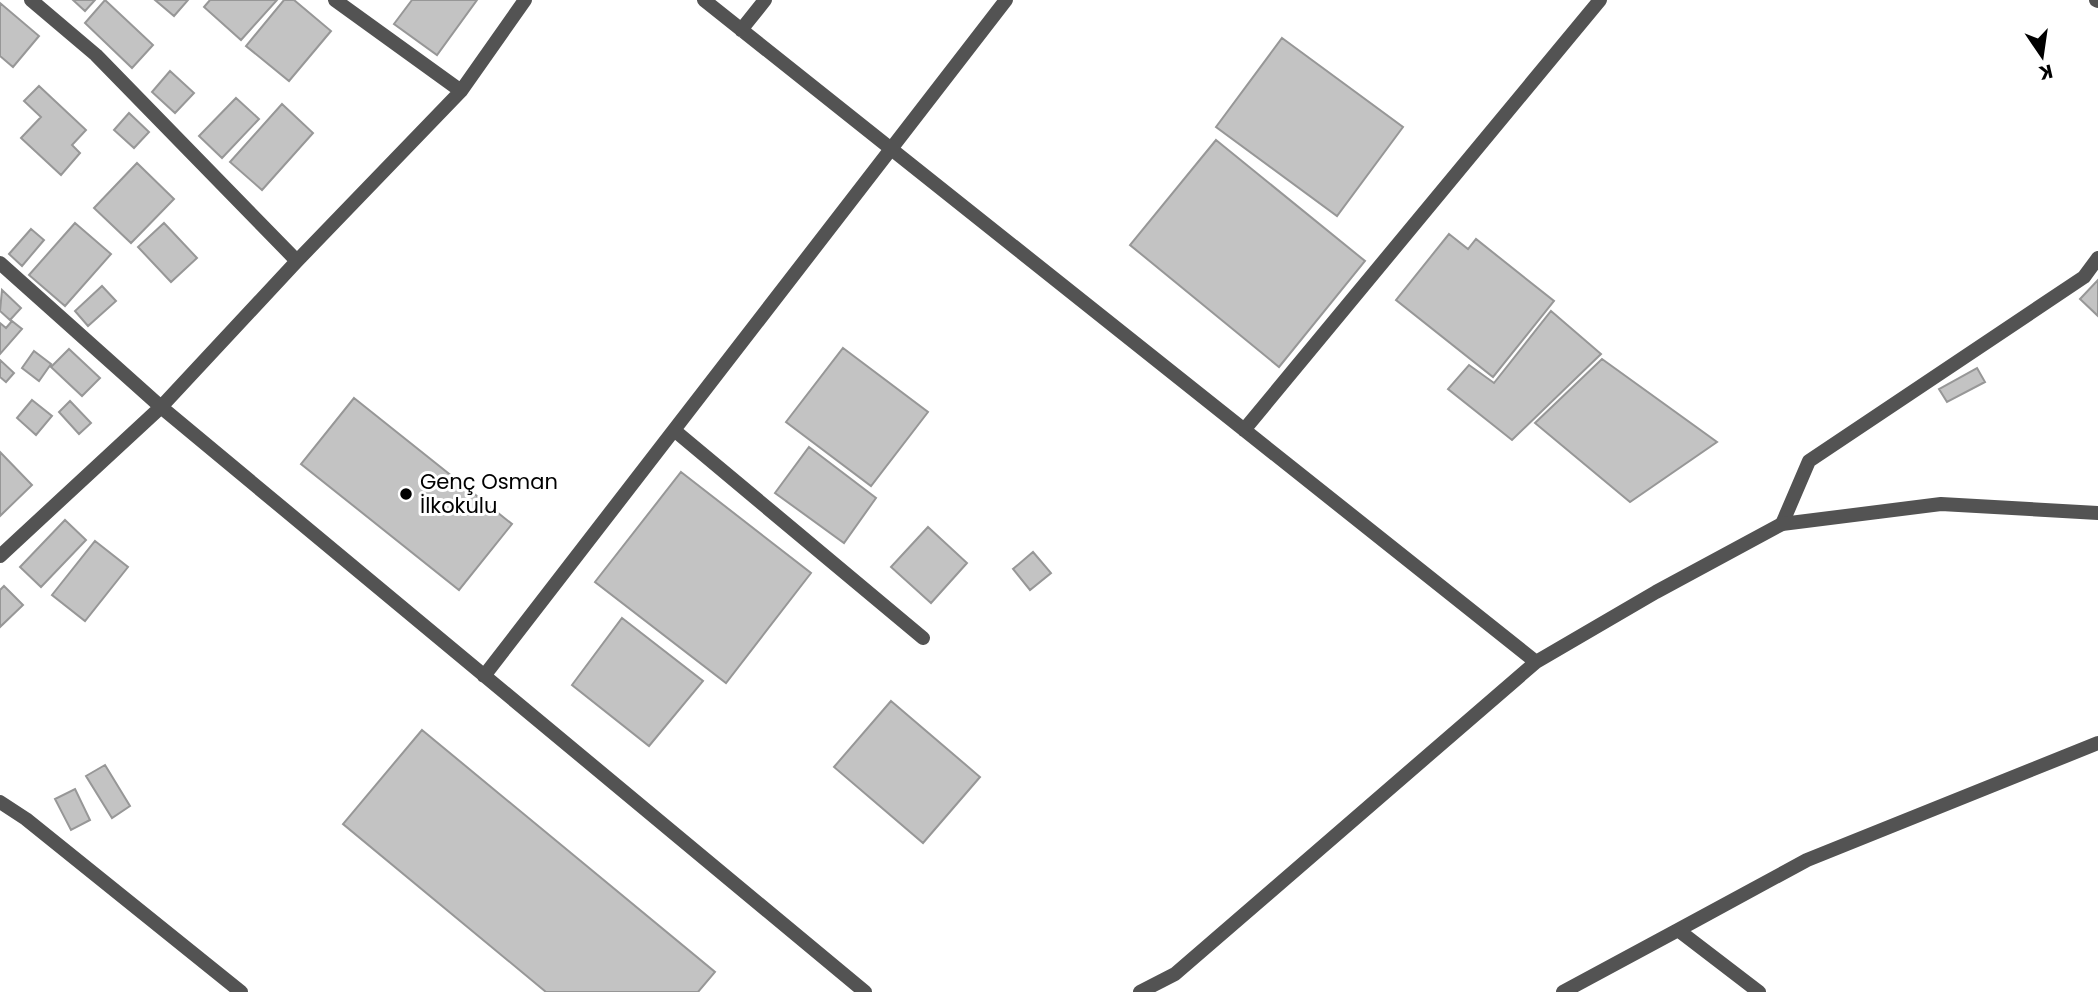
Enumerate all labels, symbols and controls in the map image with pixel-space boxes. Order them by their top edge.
north arrow [2007,21,2077,91]
text: K [2036,57,2055,87]
place label: Genç Osman İlkokulu [420,467,558,520]
marker: Genç Osman İlkokulu [398,486,414,502]

